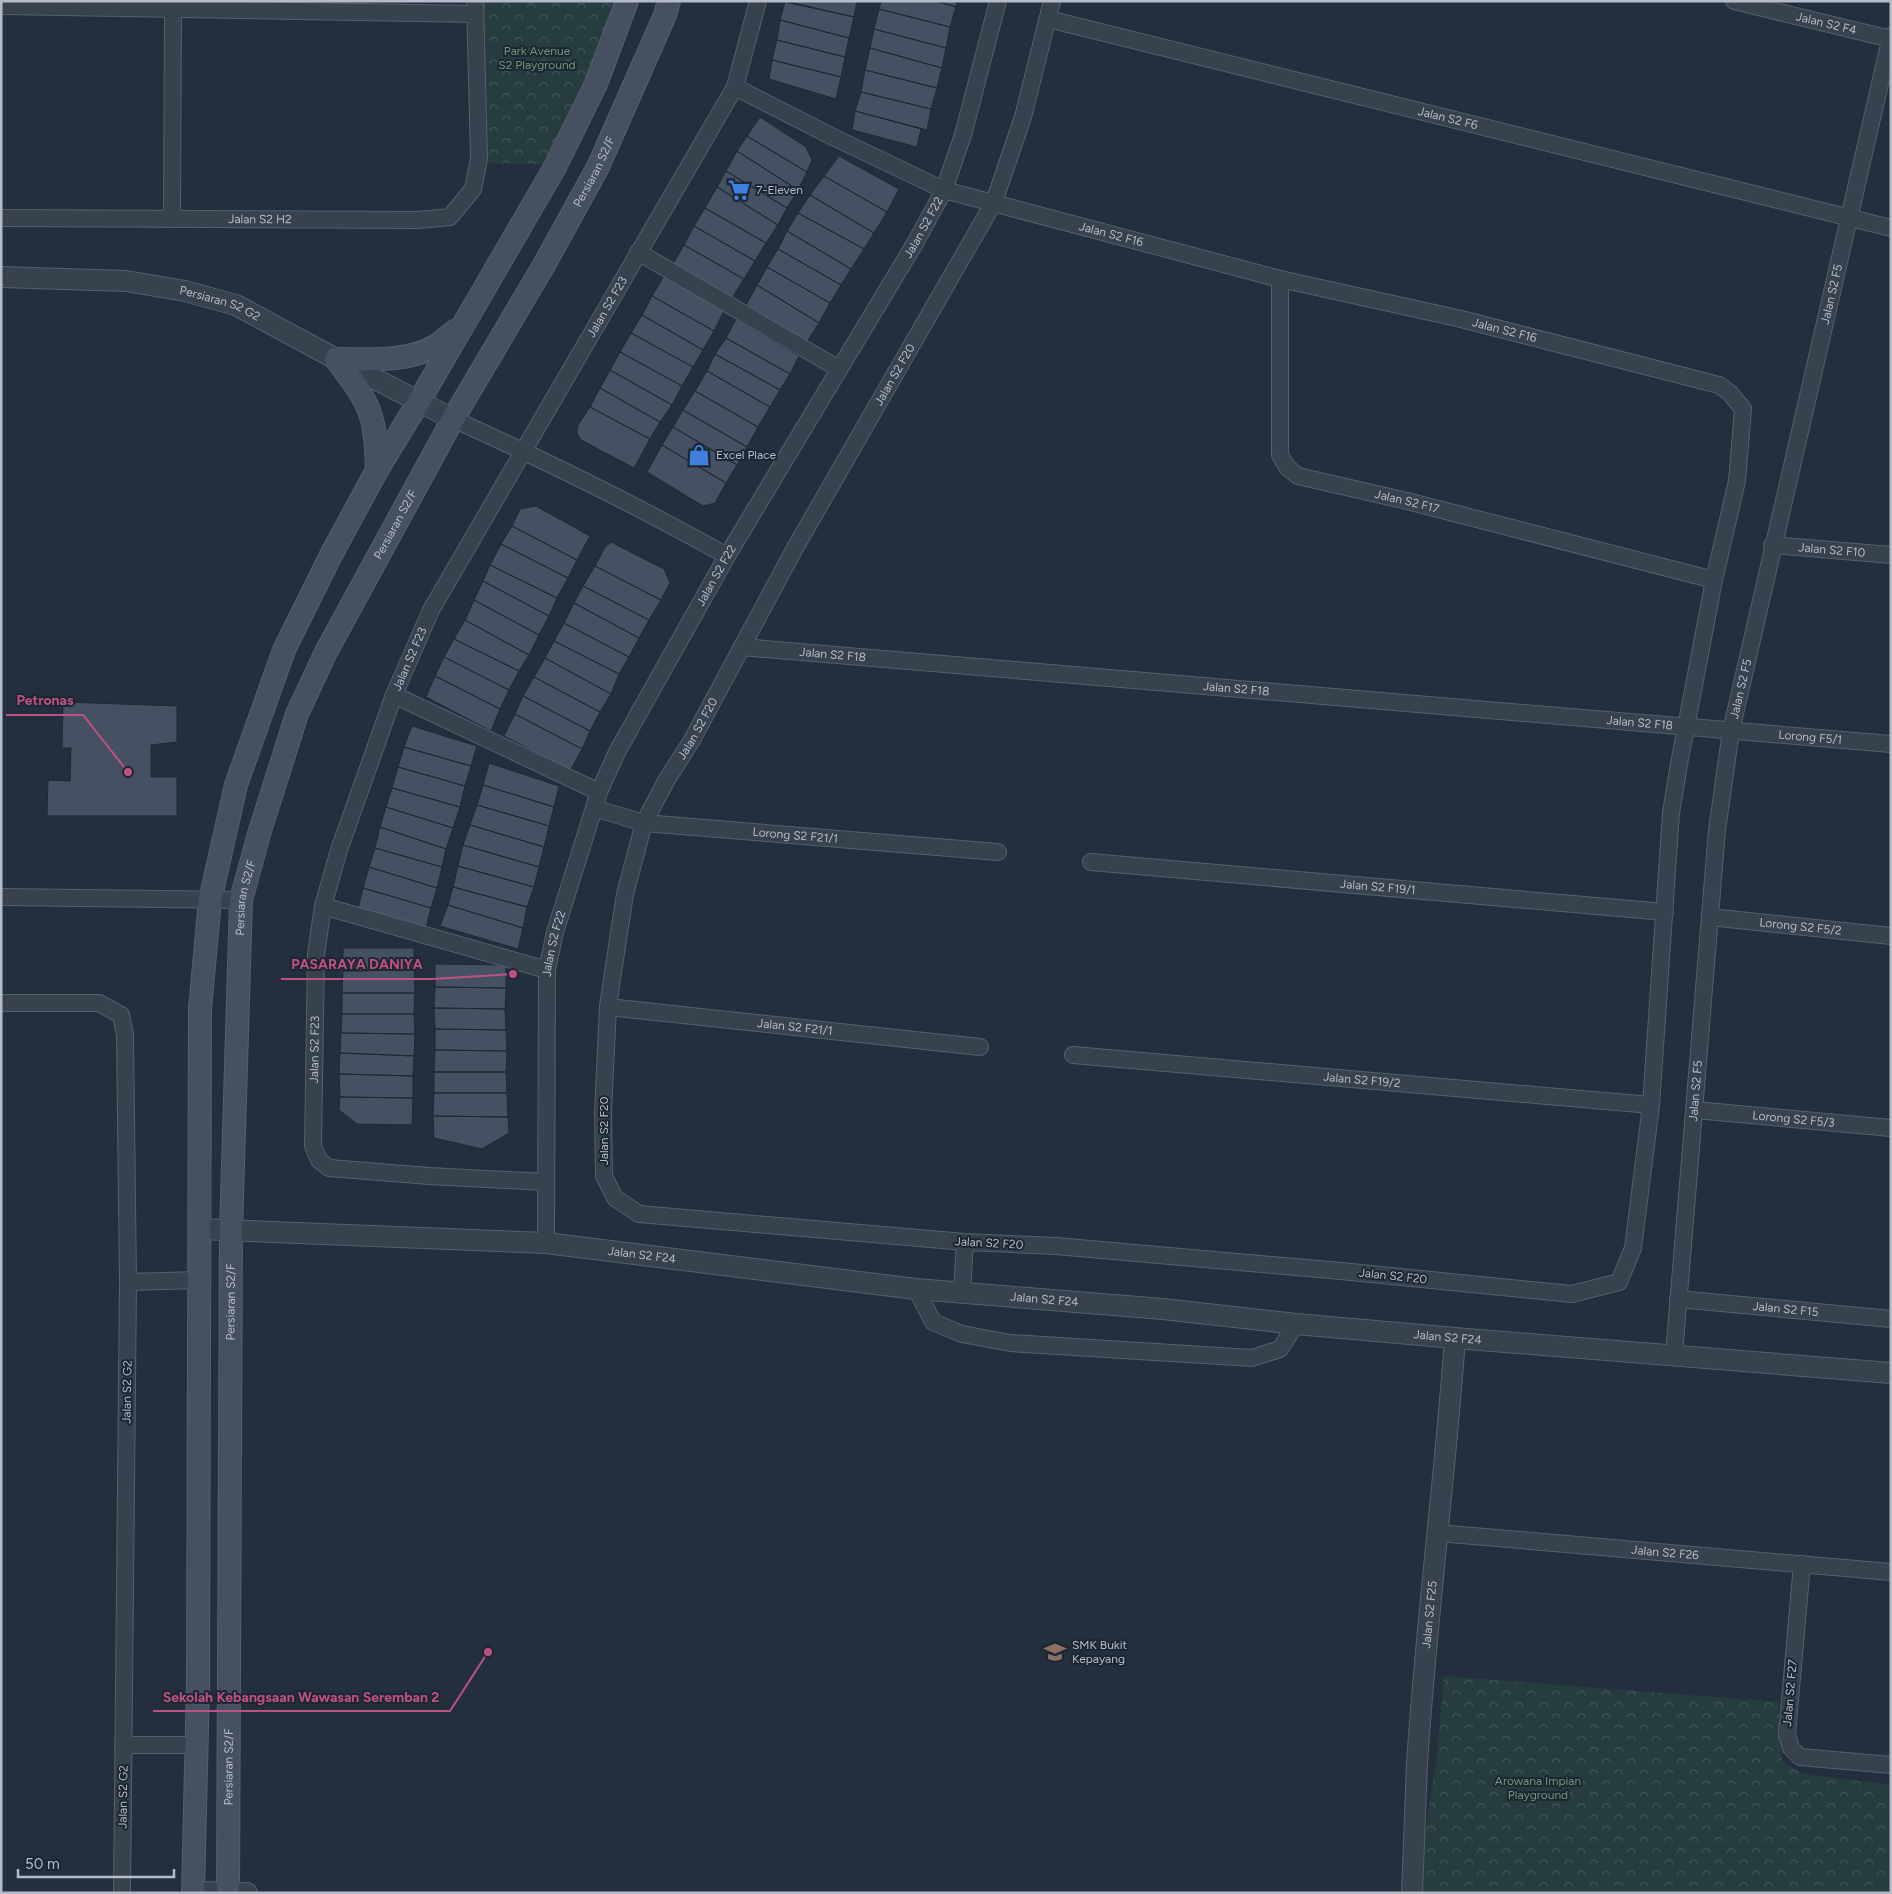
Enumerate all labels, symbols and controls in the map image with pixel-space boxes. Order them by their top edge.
street label: Jalan S2 F4 [1795,9,1859,38]
park label: Park Avenue S2 Playground [498,44,576,72]
street label: Jalan S2 F6 [1417,104,1479,132]
street label: Persiaran S2/F [570,134,618,209]
supermarket icon: 7-Eleven [726,177,752,203]
place label: 7-Eleven [756,183,803,197]
street label: Jalan S2 F22 [901,194,946,261]
street label: Jalan S2 H2 [228,212,292,226]
street label: Jalan S2 F16 [1077,219,1145,250]
street label: Jalan S2 F5 [1818,263,1845,326]
street label: Jalan S2 F23 [584,274,630,340]
street label: Persiaran S2 G2 [179,283,263,324]
street label: Jalan S2 F16 [1471,315,1539,345]
street label: Jalan S2 F20 [871,341,918,408]
shop icon: Excel Place [686,442,712,468]
place label: Excel Place [716,448,777,462]
street label: Persiaran S2/F [371,487,420,562]
street label: Jalan S2 F17 [1373,487,1441,516]
street label: Jalan S2 F10 [1798,540,1866,560]
street label: Jalan S2 F22 [693,542,739,608]
street label: Jalan S2 F23 [390,625,430,693]
street label: Jalan S2 F18 [799,645,866,664]
street label: Jalan S2 F5 [1727,657,1754,720]
street label: Jalan S2 F18 [1202,679,1270,699]
callout: Petronas [6,686,83,715]
text: Petronas [16,692,74,709]
street label: Jalan S2 F20 [675,695,721,762]
street label: Jalan S2 F18 [1606,713,1674,733]
street label: Lorong F5/1 [1778,728,1843,747]
street label: Lorong S2 F21/1 [752,825,839,846]
street label: Persiaran S2/F [233,858,259,936]
street label: Jalan S2 F19/1 [1340,877,1416,897]
street label: Jalan S2 F22 [540,909,568,977]
street label: Lorong S2 F5/2 [1759,915,1842,938]
callout: PASARAYA DANIYA [281,950,433,979]
text: PASARAYA DANIYA [291,956,423,973]
street label: Jalan S2 F23 [307,1016,322,1083]
street label: Jalan S2 F21/1 [757,1016,833,1038]
street label: Jalan S2 F5 [1686,1060,1705,1122]
street label: Jalan S2 F19/2 [1323,1070,1401,1090]
street label: Jalan S2 F20 [597,1096,611,1165]
street label: Lorong S2 F5/3 [1752,1108,1835,1130]
street label: Jalan S2 F20 [954,1234,1024,1252]
street label: Jalan S2 F24 [607,1244,677,1266]
street label: Persiaran S2/F [224,1263,238,1341]
street label: Jalan S2 F20 [1358,1265,1428,1287]
street label: Jalan S2 F24 [1010,1290,1080,1309]
street label: Jalan S2 F15 [1752,1299,1819,1319]
street label: Jalan S2 F24 [1413,1327,1483,1347]
street label: Jalan S2 G2 [119,1360,135,1424]
street label: Jalan S2 F26 [1631,1543,1700,1562]
street label: Jalan S2 F25 [1419,1580,1440,1649]
place label: SMK Bukit Kepayang [1072,1638,1127,1666]
school or university icon: SMK Bukit Kepayang [1042,1639,1068,1665]
street label: Jalan S2 F27 [1780,1658,1800,1727]
callout: Sekolah Kebangsaan Wawasan Seremban 2 [153,1682,450,1711]
text: Sekolah Kebangsaan Wawasan Seremban 2 [163,1689,439,1706]
street label: Persiaran S2/F [221,1728,236,1806]
street label: Jalan S2 G2 [115,1765,131,1829]
park label: Arowana Impian Playground [1495,1774,1581,1802]
scale bar [18,1846,174,1878]
text: 50 m [25,1855,60,1873]

